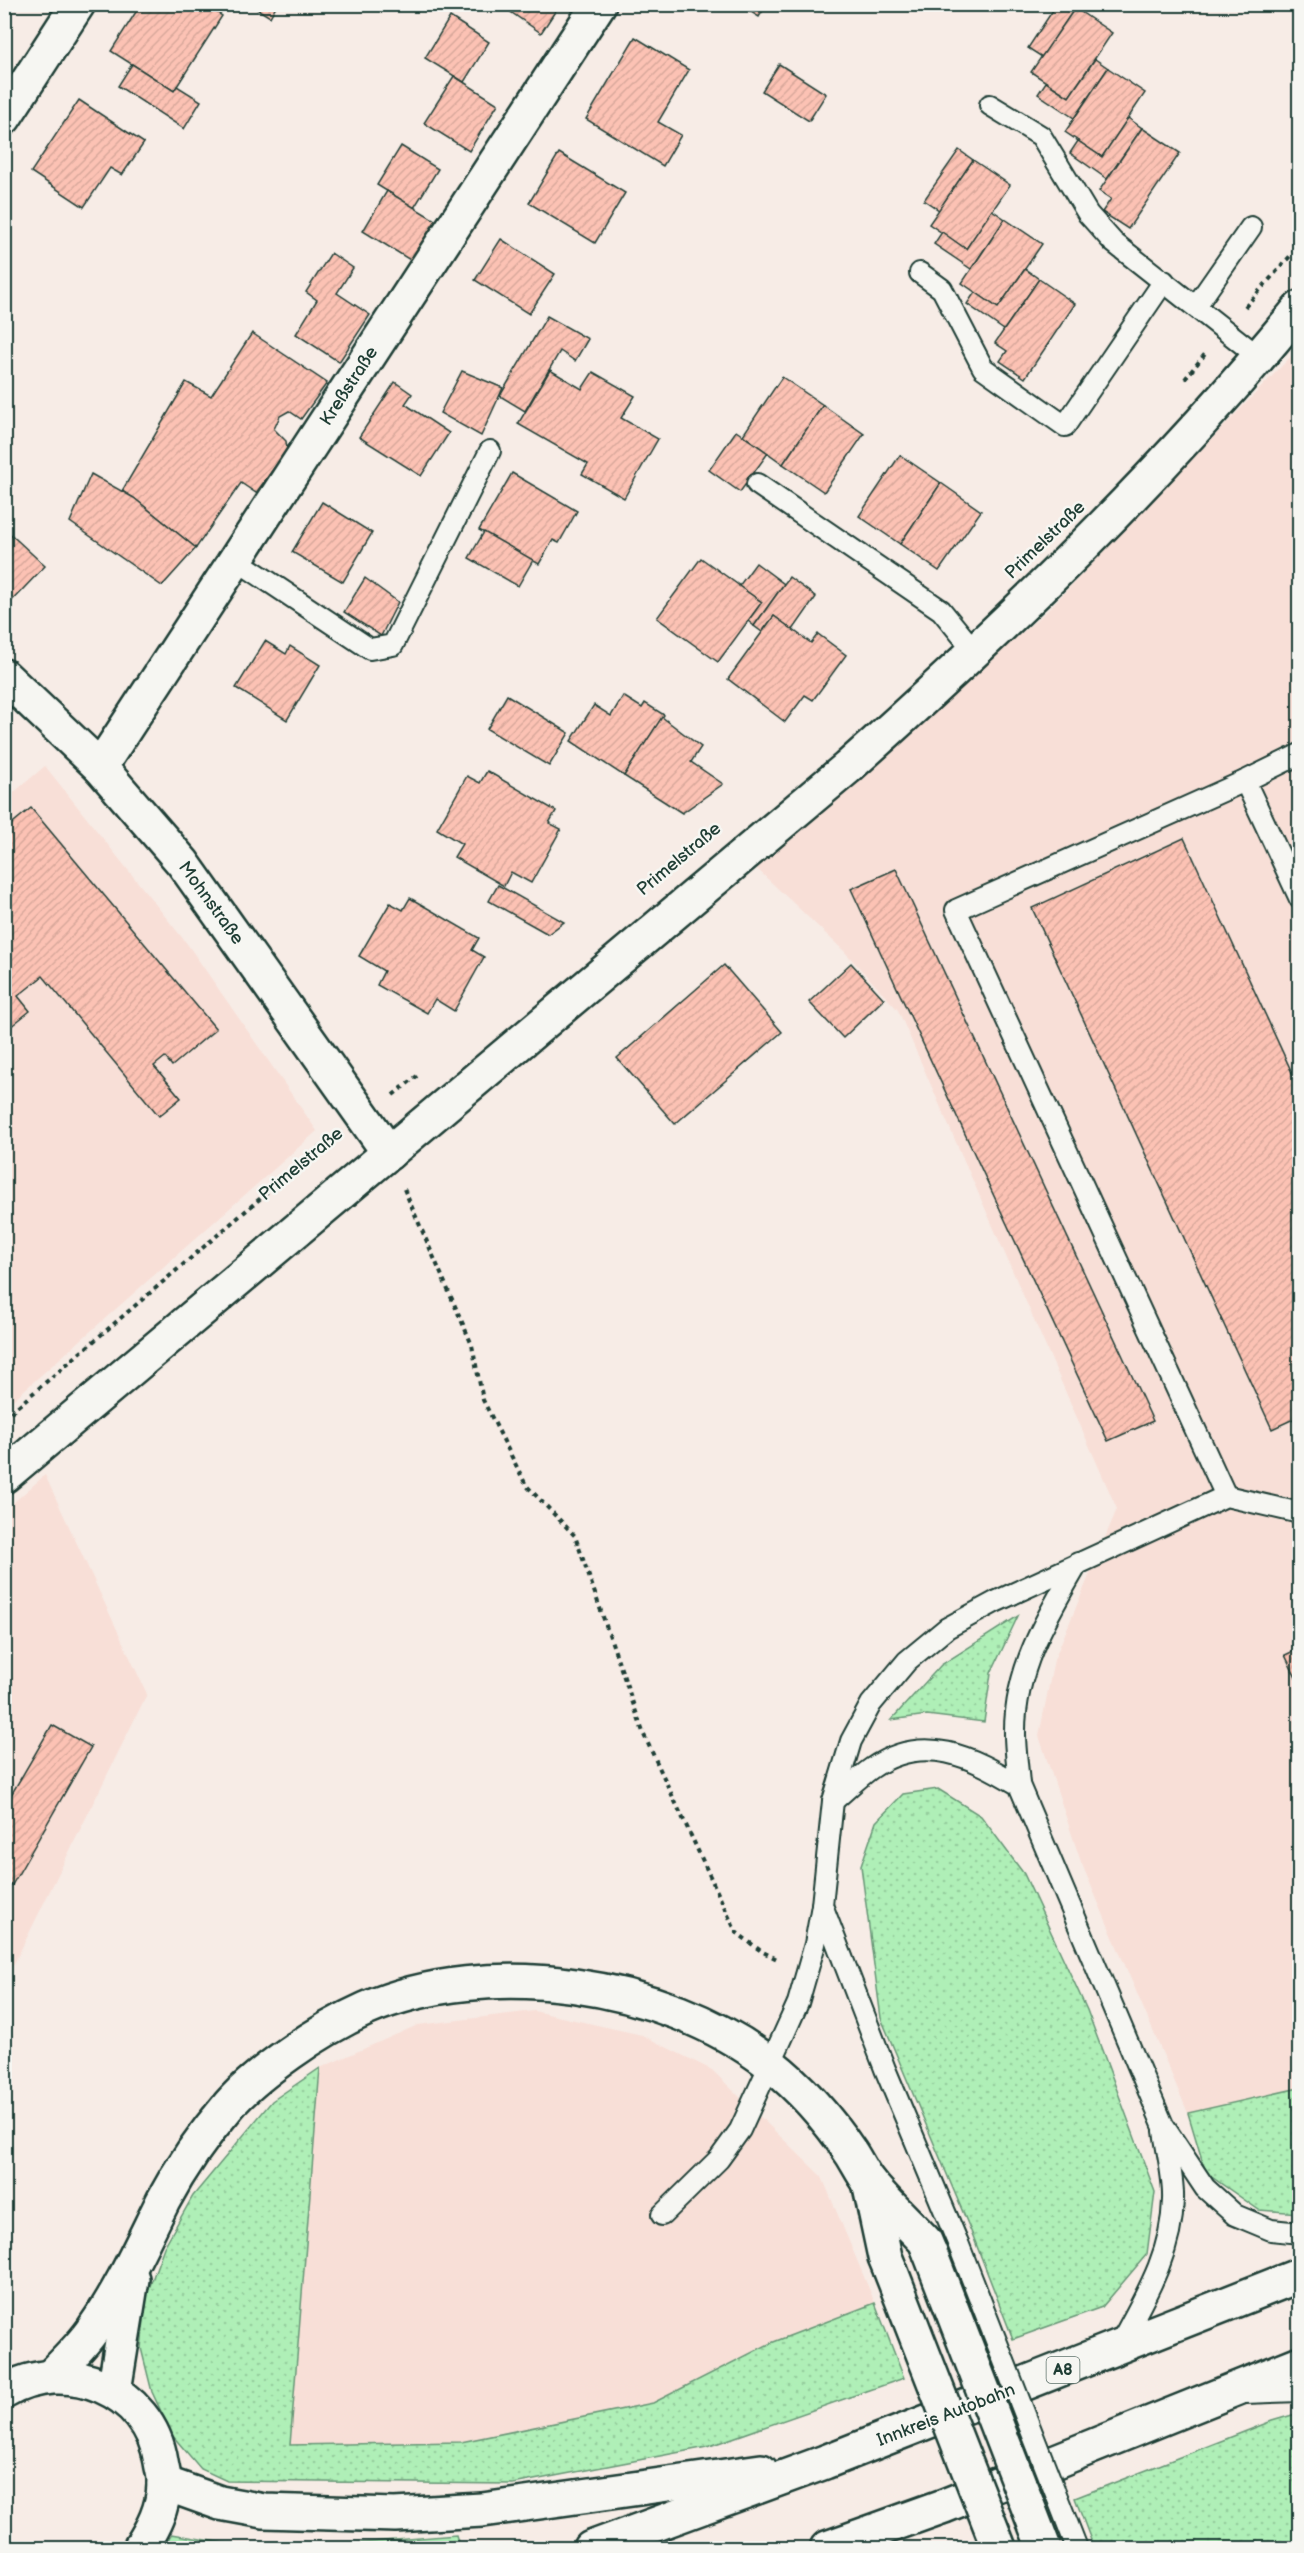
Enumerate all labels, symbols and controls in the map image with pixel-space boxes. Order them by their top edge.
street label: Kreßstraße [316,342,382,429]
street label: Primelstraße [1001,496,1090,583]
street label: Primelstraße [633,818,725,900]
street label: Mohnstraße [174,857,248,949]
street label: Primelstraße [255,1123,347,1205]
road number: A8 [1046,2357,1080,2383]
street label: Innkreis Autobahn [874,2379,1018,2451]

